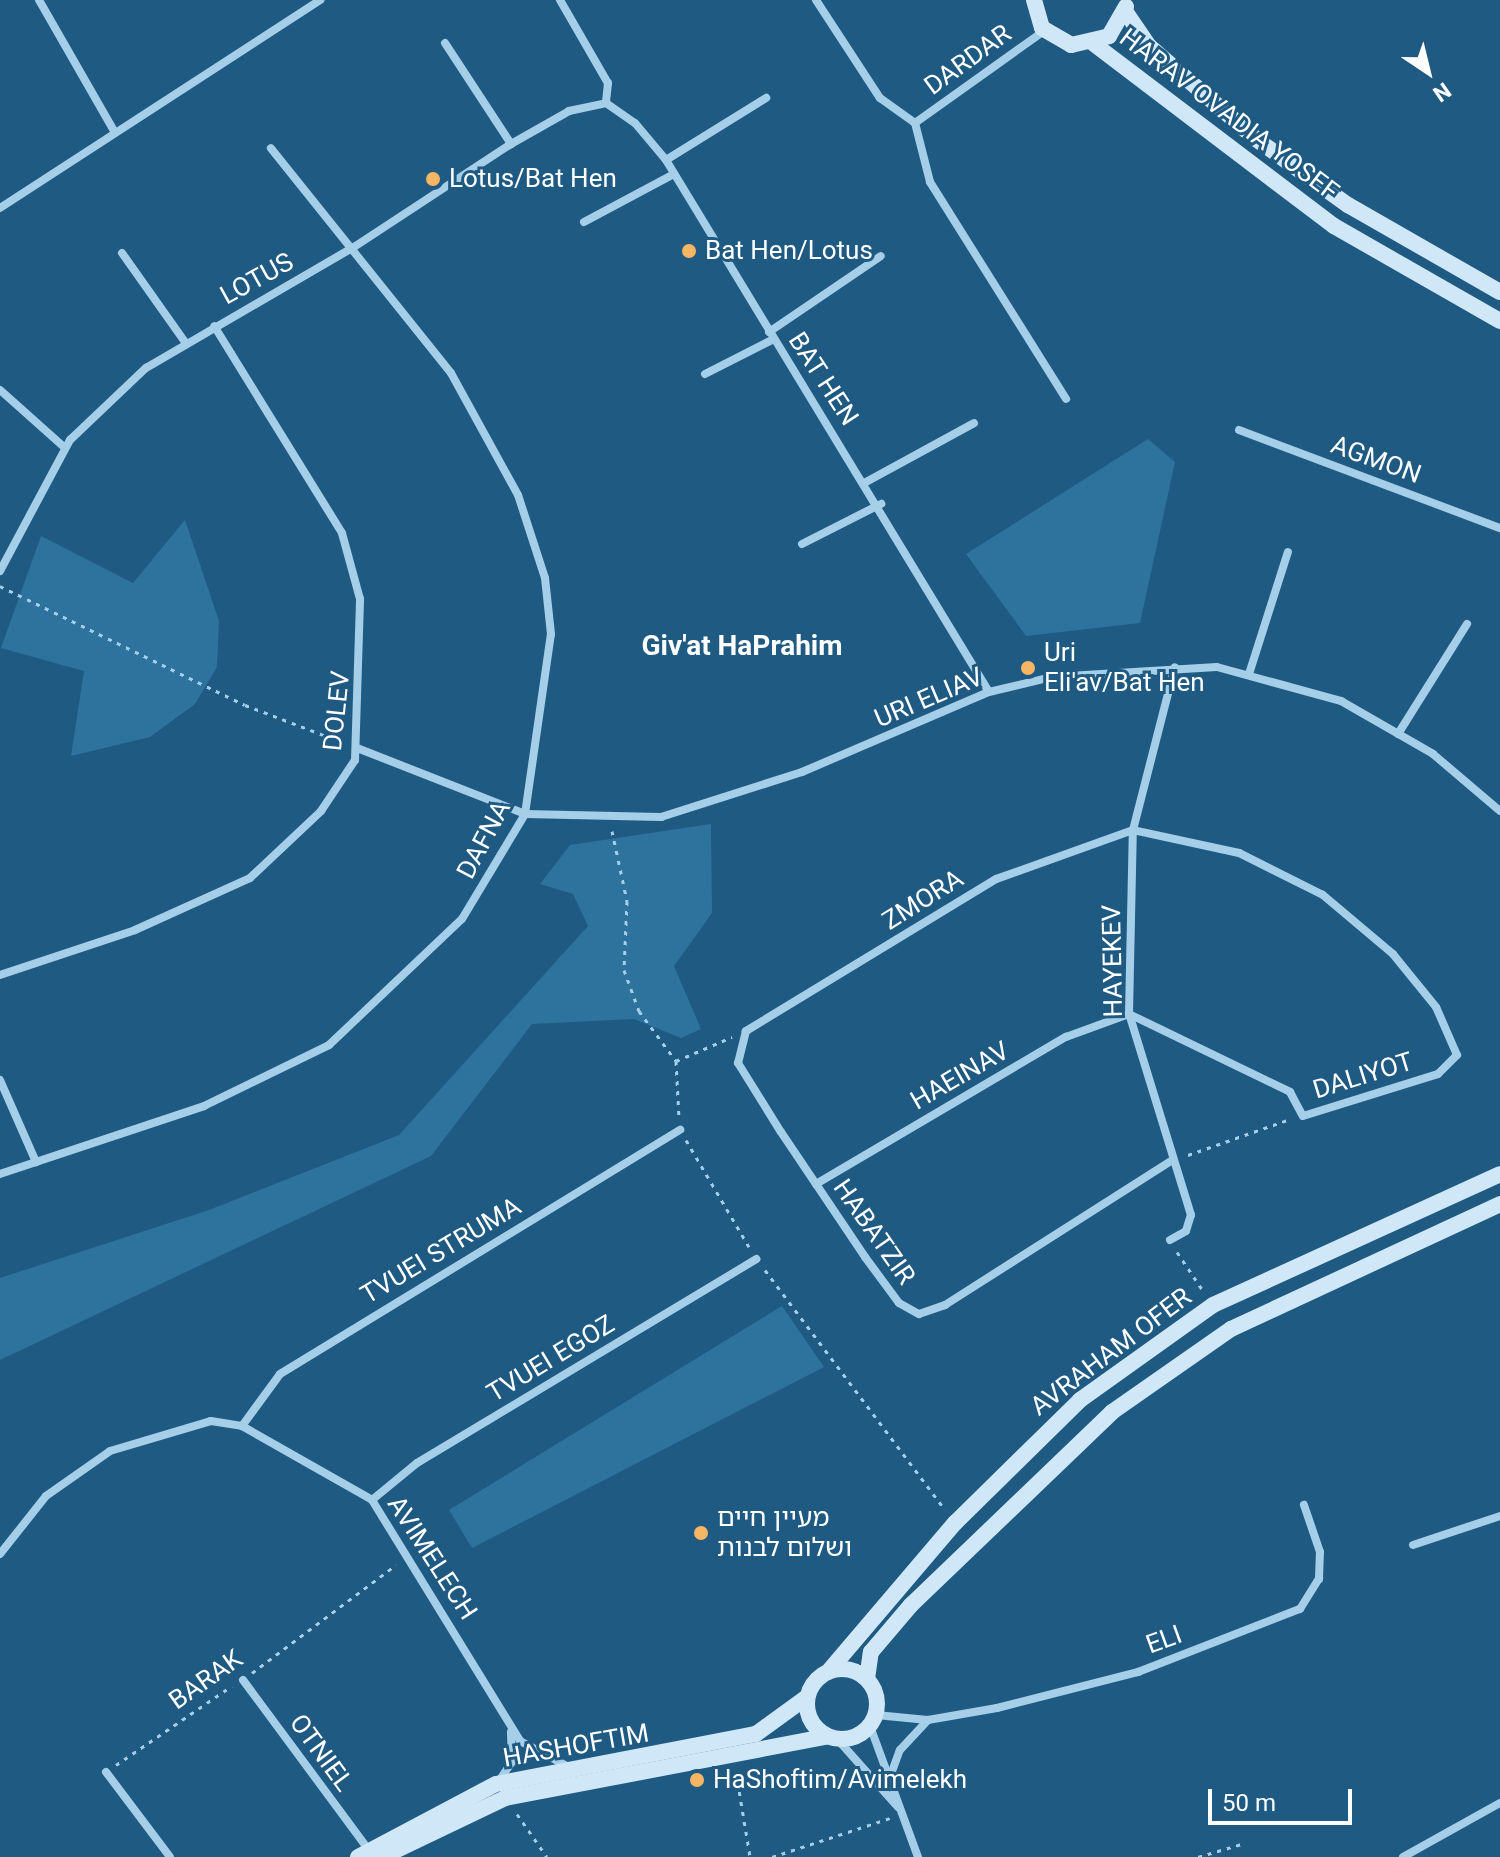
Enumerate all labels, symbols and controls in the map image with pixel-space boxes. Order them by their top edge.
street label: DARDAR [919,18,1017,102]
street label: HARAV OVADIA YOSEF [1113,22,1345,208]
north arrow [1388,32,1468,112]
text: N [1429,77,1456,107]
place label: Lotus/Bat Hen [449,163,617,195]
marker: Lotus/Bat Hen [424,170,442,188]
place label: Bat Hen/Lotus [705,235,873,267]
marker: Bat Hen/Lotus [680,242,698,260]
street label: LOTUS [215,246,299,312]
street label: BAT HEN [781,326,865,432]
street label: AGMON [1327,429,1425,491]
district label: Giv'at HaPrahim [641,629,843,663]
place label: Uri Eli'av/Bat Hen [1044,637,1205,698]
marker: Uri Eli'av/Bat Hen [1019,659,1037,677]
street label: URI ELIAV [870,661,988,735]
street label: DOLEV [317,669,357,753]
street label: DAFNA [451,796,517,884]
street label: ZMORA [877,863,969,937]
street label: HAYEKEV [1096,904,1130,1018]
street label: HAEINAV [905,1035,1015,1117]
street label: DALIYOT [1309,1046,1417,1106]
street label: HABATZIR [826,1173,922,1291]
street label: TVUEI STRUMA [355,1191,527,1311]
street label: AVRAHAM OFER [1024,1281,1198,1423]
street label: TVUEI EGOZ [482,1309,620,1409]
street label: AVIMELECH [380,1490,484,1626]
place label: מעיין חיים ושלום לבנות [717,1502,852,1564]
marker: מעיין חיים ושלום לבנות [692,1524,710,1542]
street label: ELI [1142,1619,1186,1661]
street label: BARAK [163,1644,249,1716]
street label: OTNIEL [283,1708,359,1798]
street label: HASHOFTIM [501,1718,651,1774]
place label: HaShoftim/Avimelekh [713,1764,967,1796]
marker: HaShoftim/Avimelekh [688,1771,706,1789]
scale bar [1212,1773,1356,1823]
text: 50 m [1222,1789,1276,1817]

